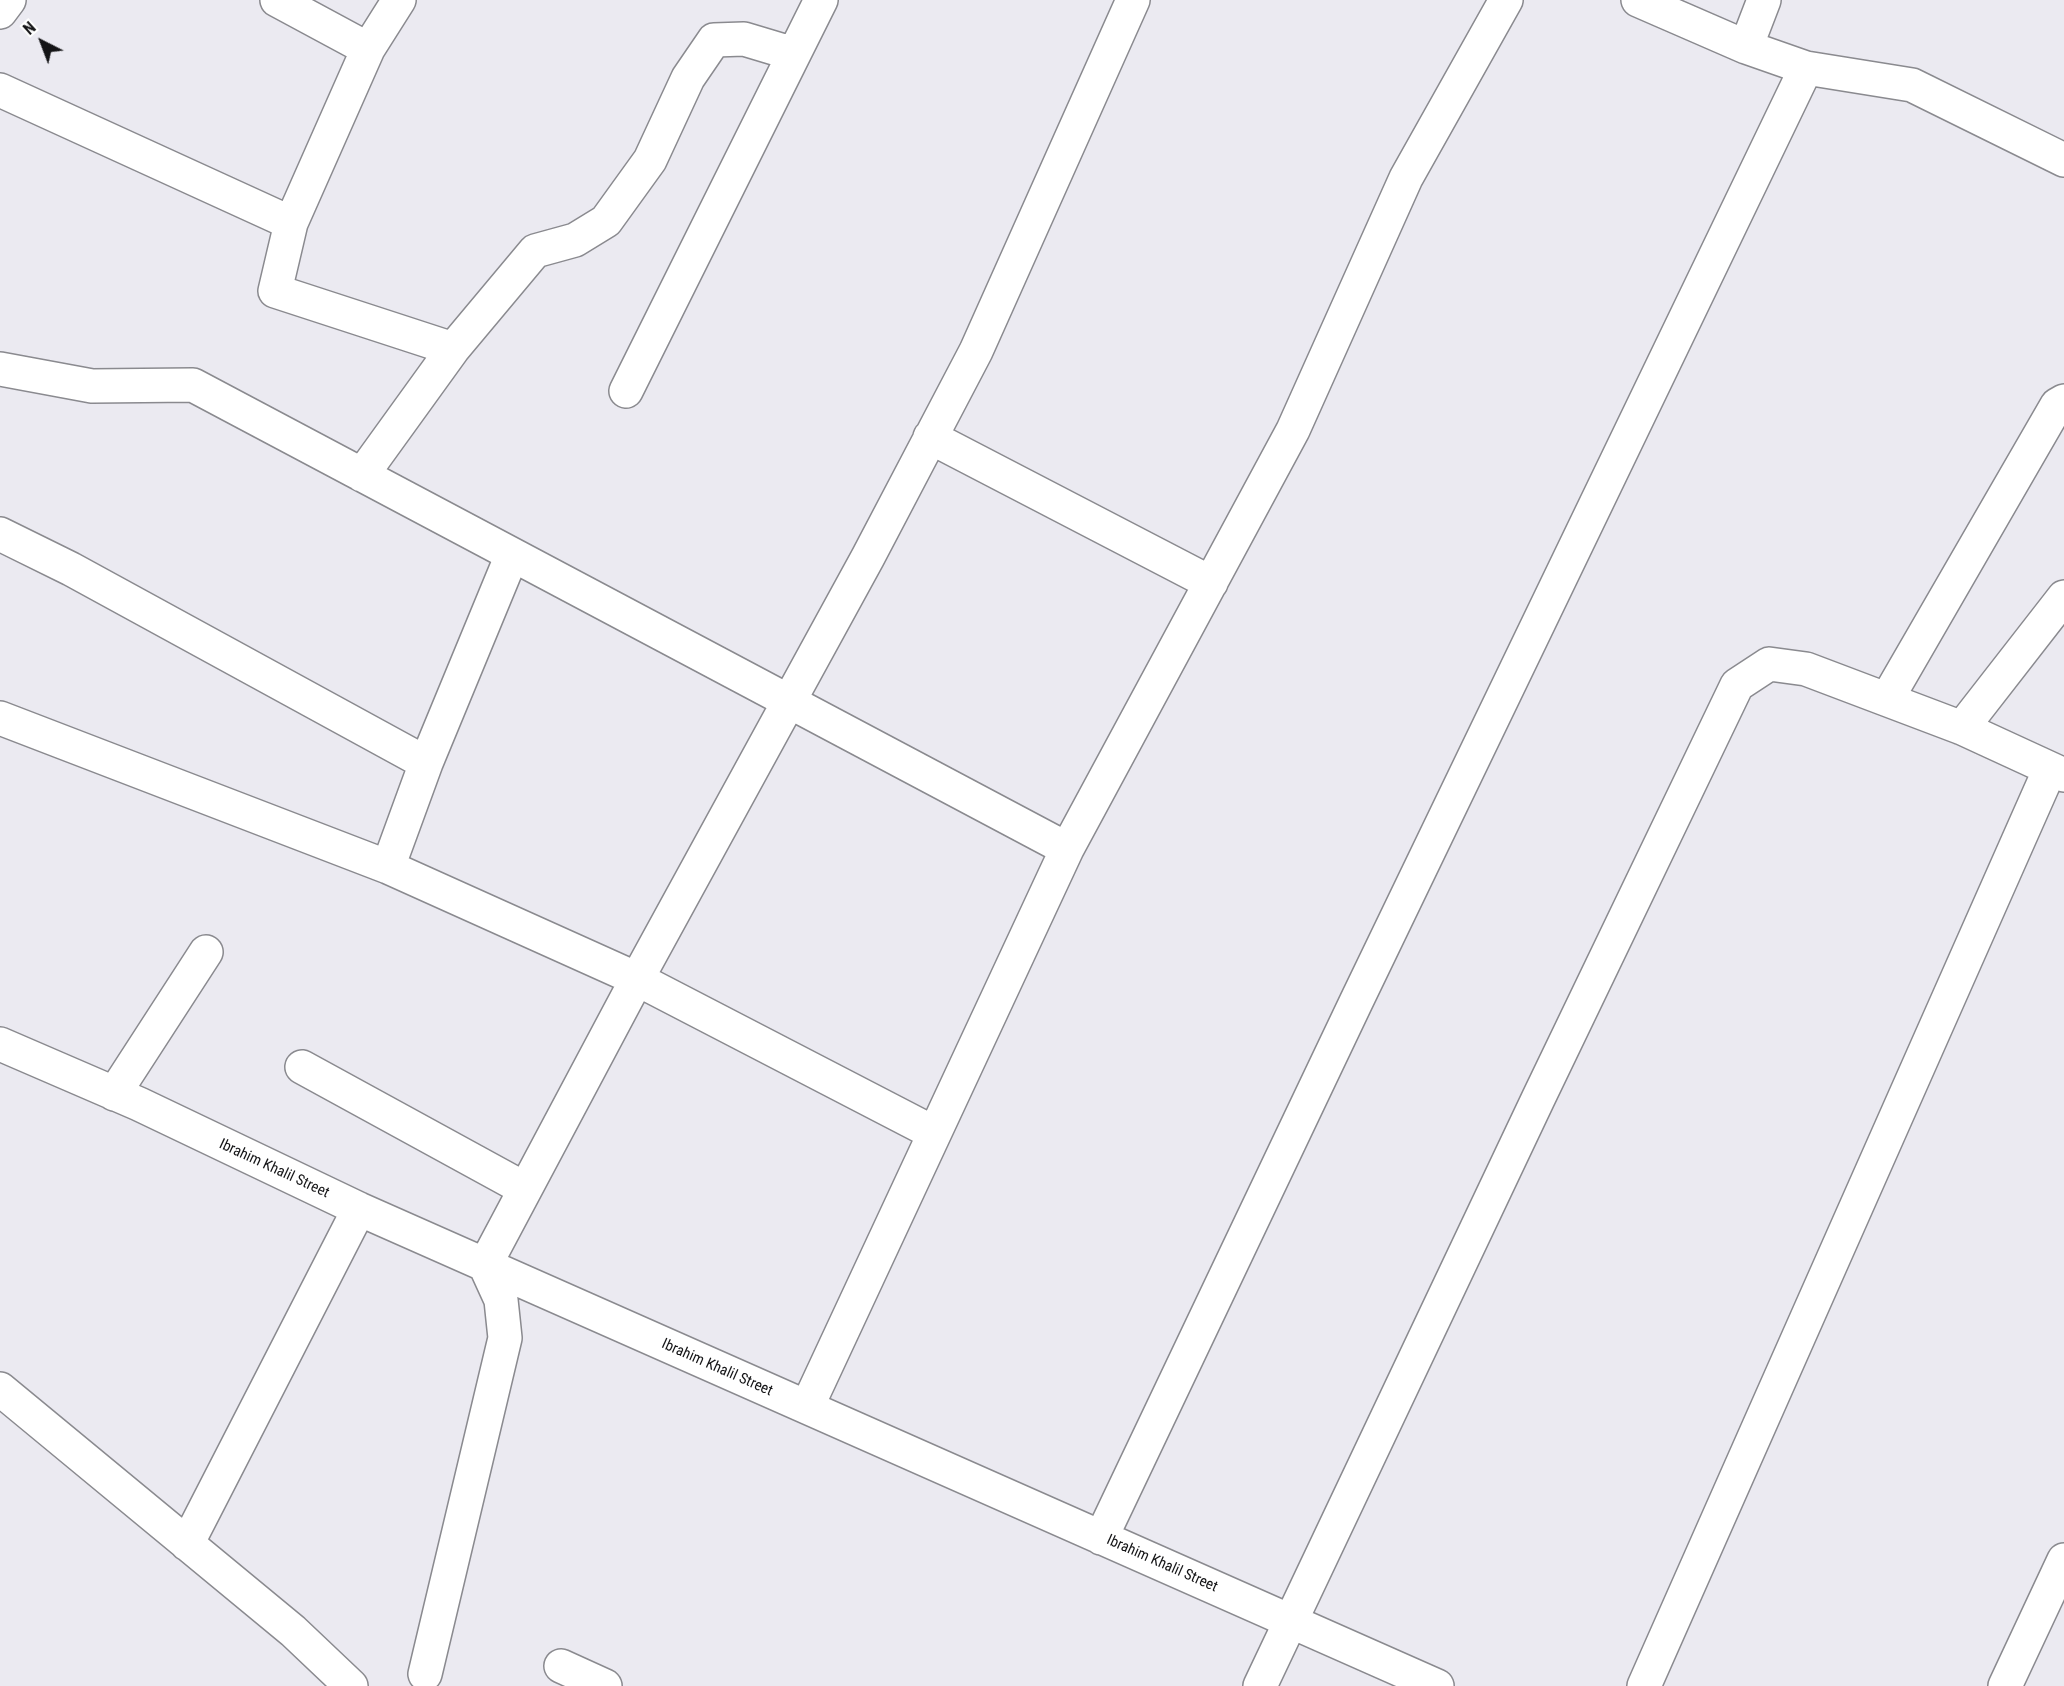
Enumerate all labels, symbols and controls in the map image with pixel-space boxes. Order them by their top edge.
north arrow [12,12,72,72]
text: N [20,18,40,39]
street label: Ibrahim Khalil Street [216,1136,332,1202]
street label: Ibrahim Khalil Street [659,1335,775,1401]
street label: Ibrahim Khalil Street [1104,1531,1220,1597]

